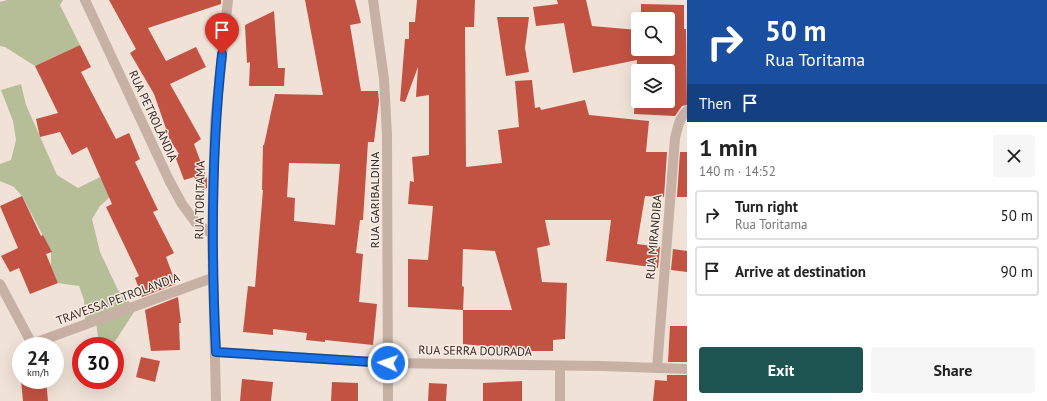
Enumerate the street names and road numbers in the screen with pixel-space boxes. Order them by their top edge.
street label: RUA PETROLÂNDIA [126,68,181,164]
street label: RUA GARIBALDINA [367,152,382,248]
street label: RUA TORITAMA [191,161,208,239]
street label: RUA MIRANDIBA [642,194,665,280]
street label: TRAVESSA PETROLANDIA [54,269,181,328]
street label: RUA SERRA DOURADA [418,342,532,359]

